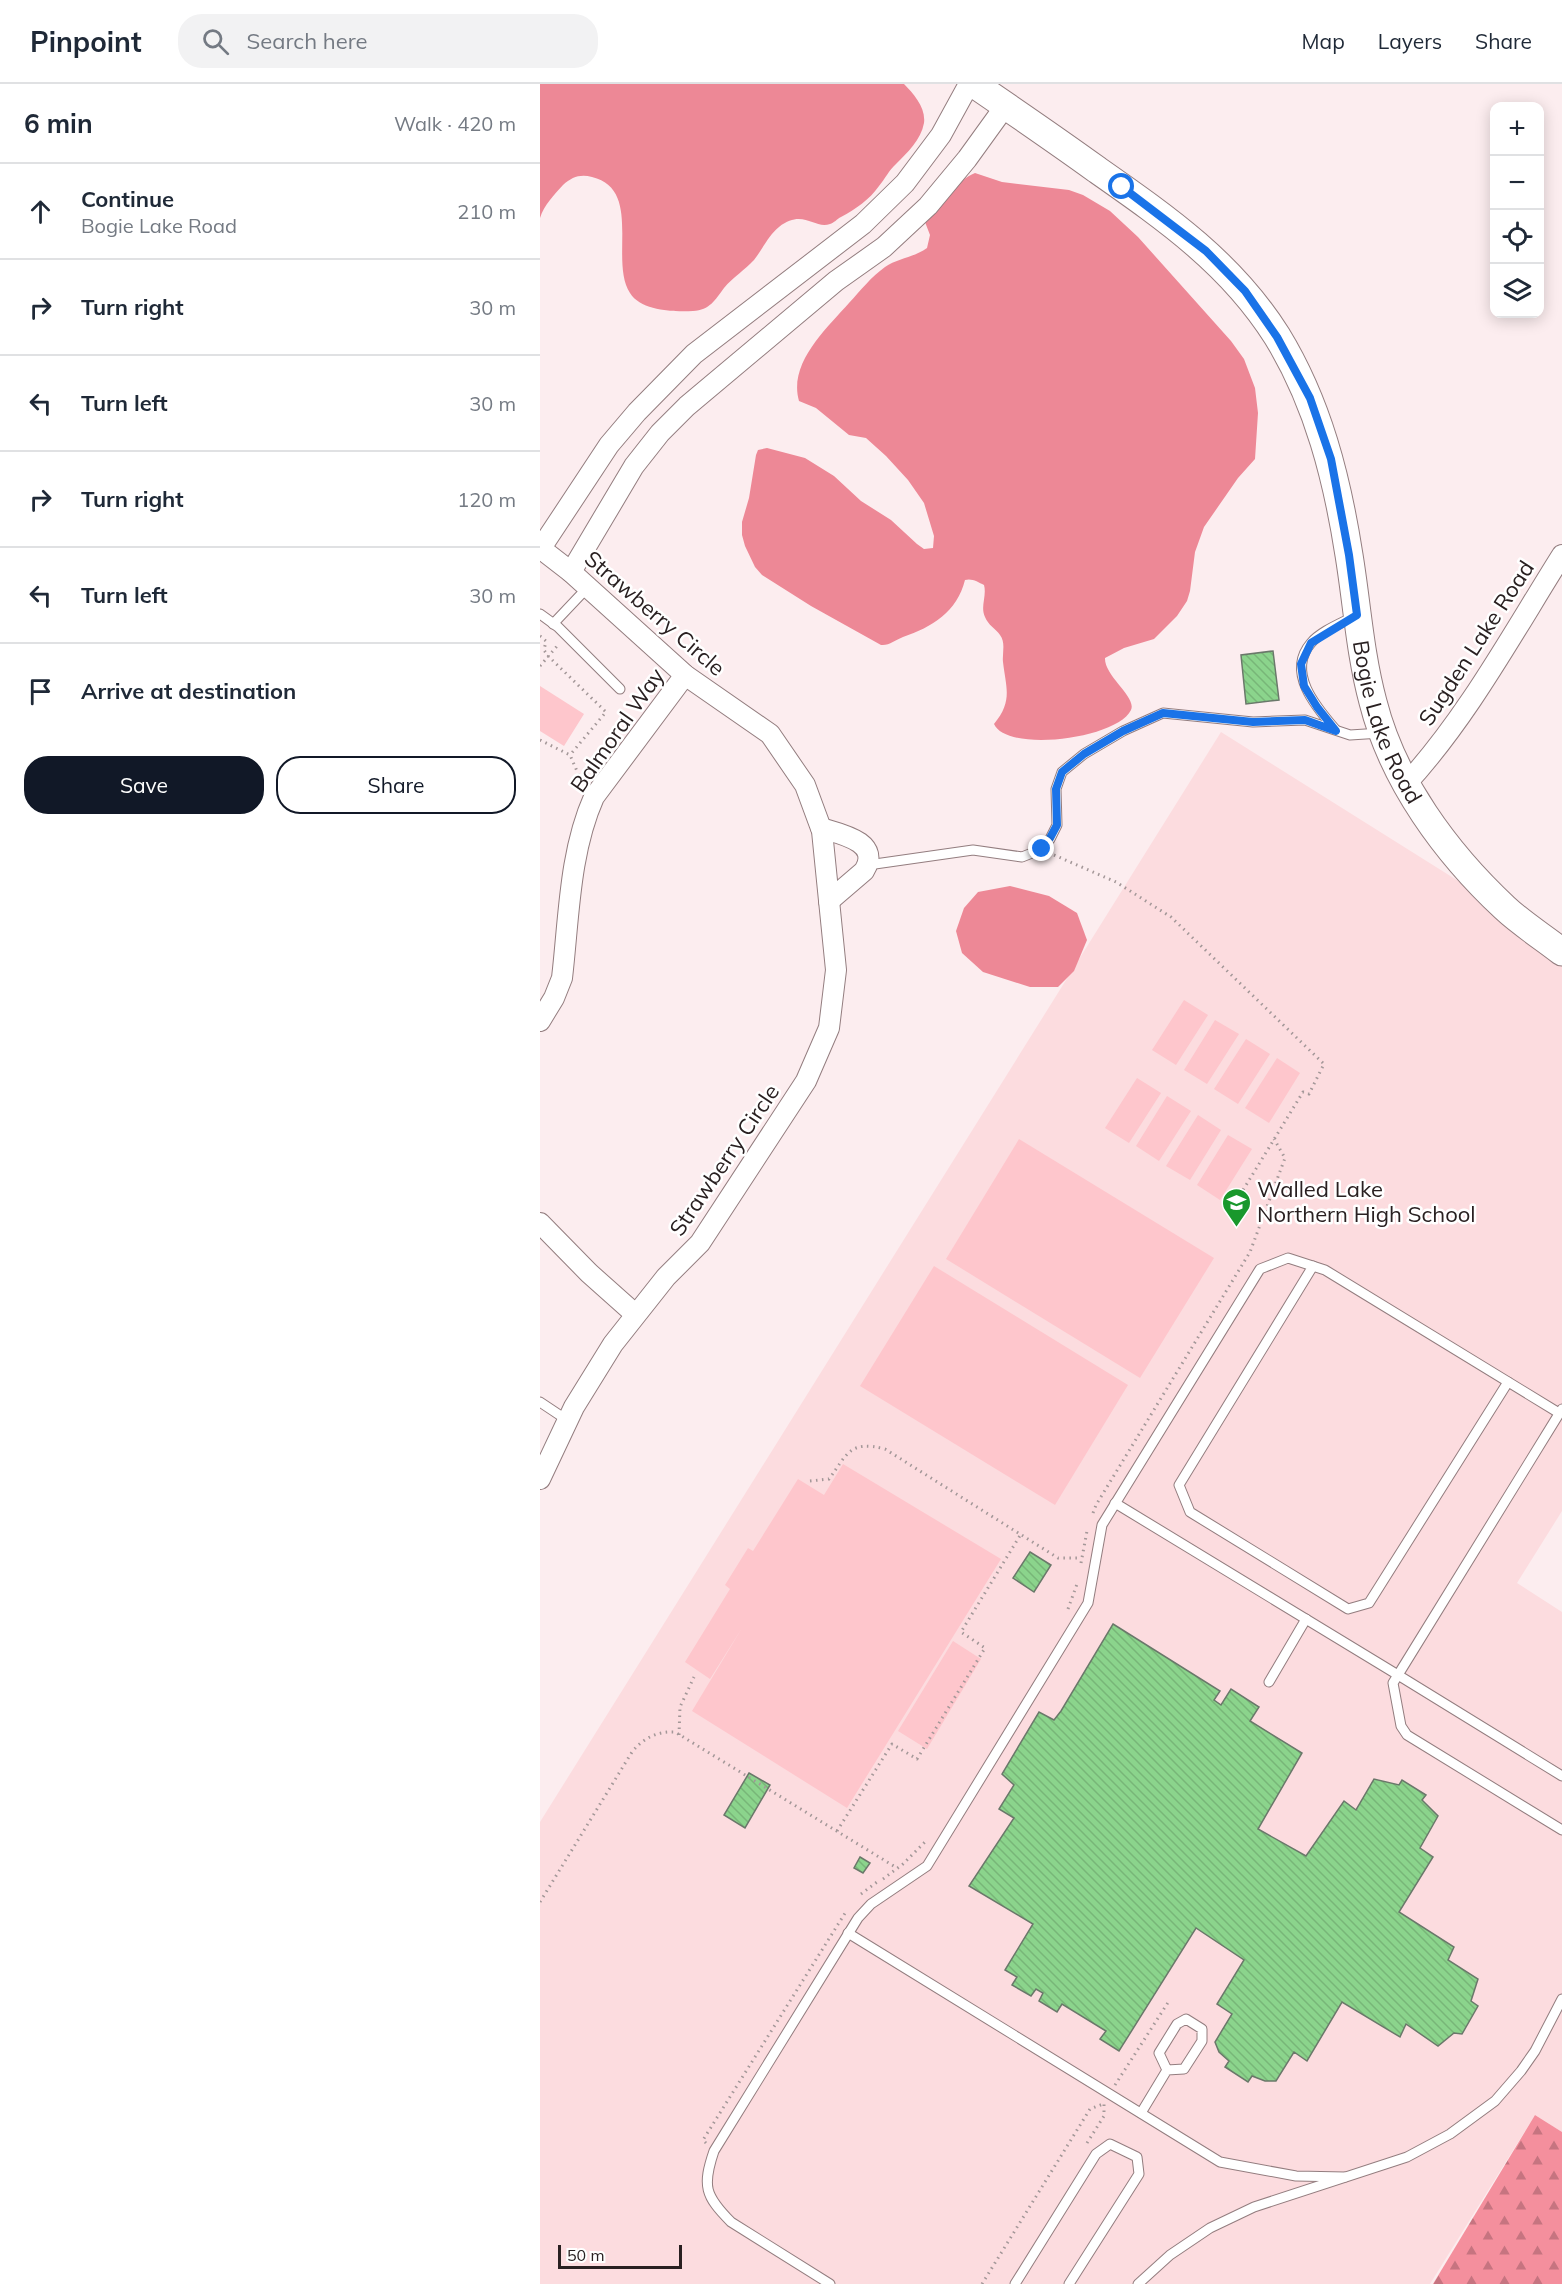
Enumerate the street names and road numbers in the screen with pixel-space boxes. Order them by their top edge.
street label: Strawberry Circle [579,544,731,682]
street label: Sugden Lake Road [1412,555,1540,731]
street label: Bogie Lake Road [1347,638,1428,809]
street label: Balmoral Way [564,662,670,798]
street label: Strawberry Circle [663,1079,785,1241]

